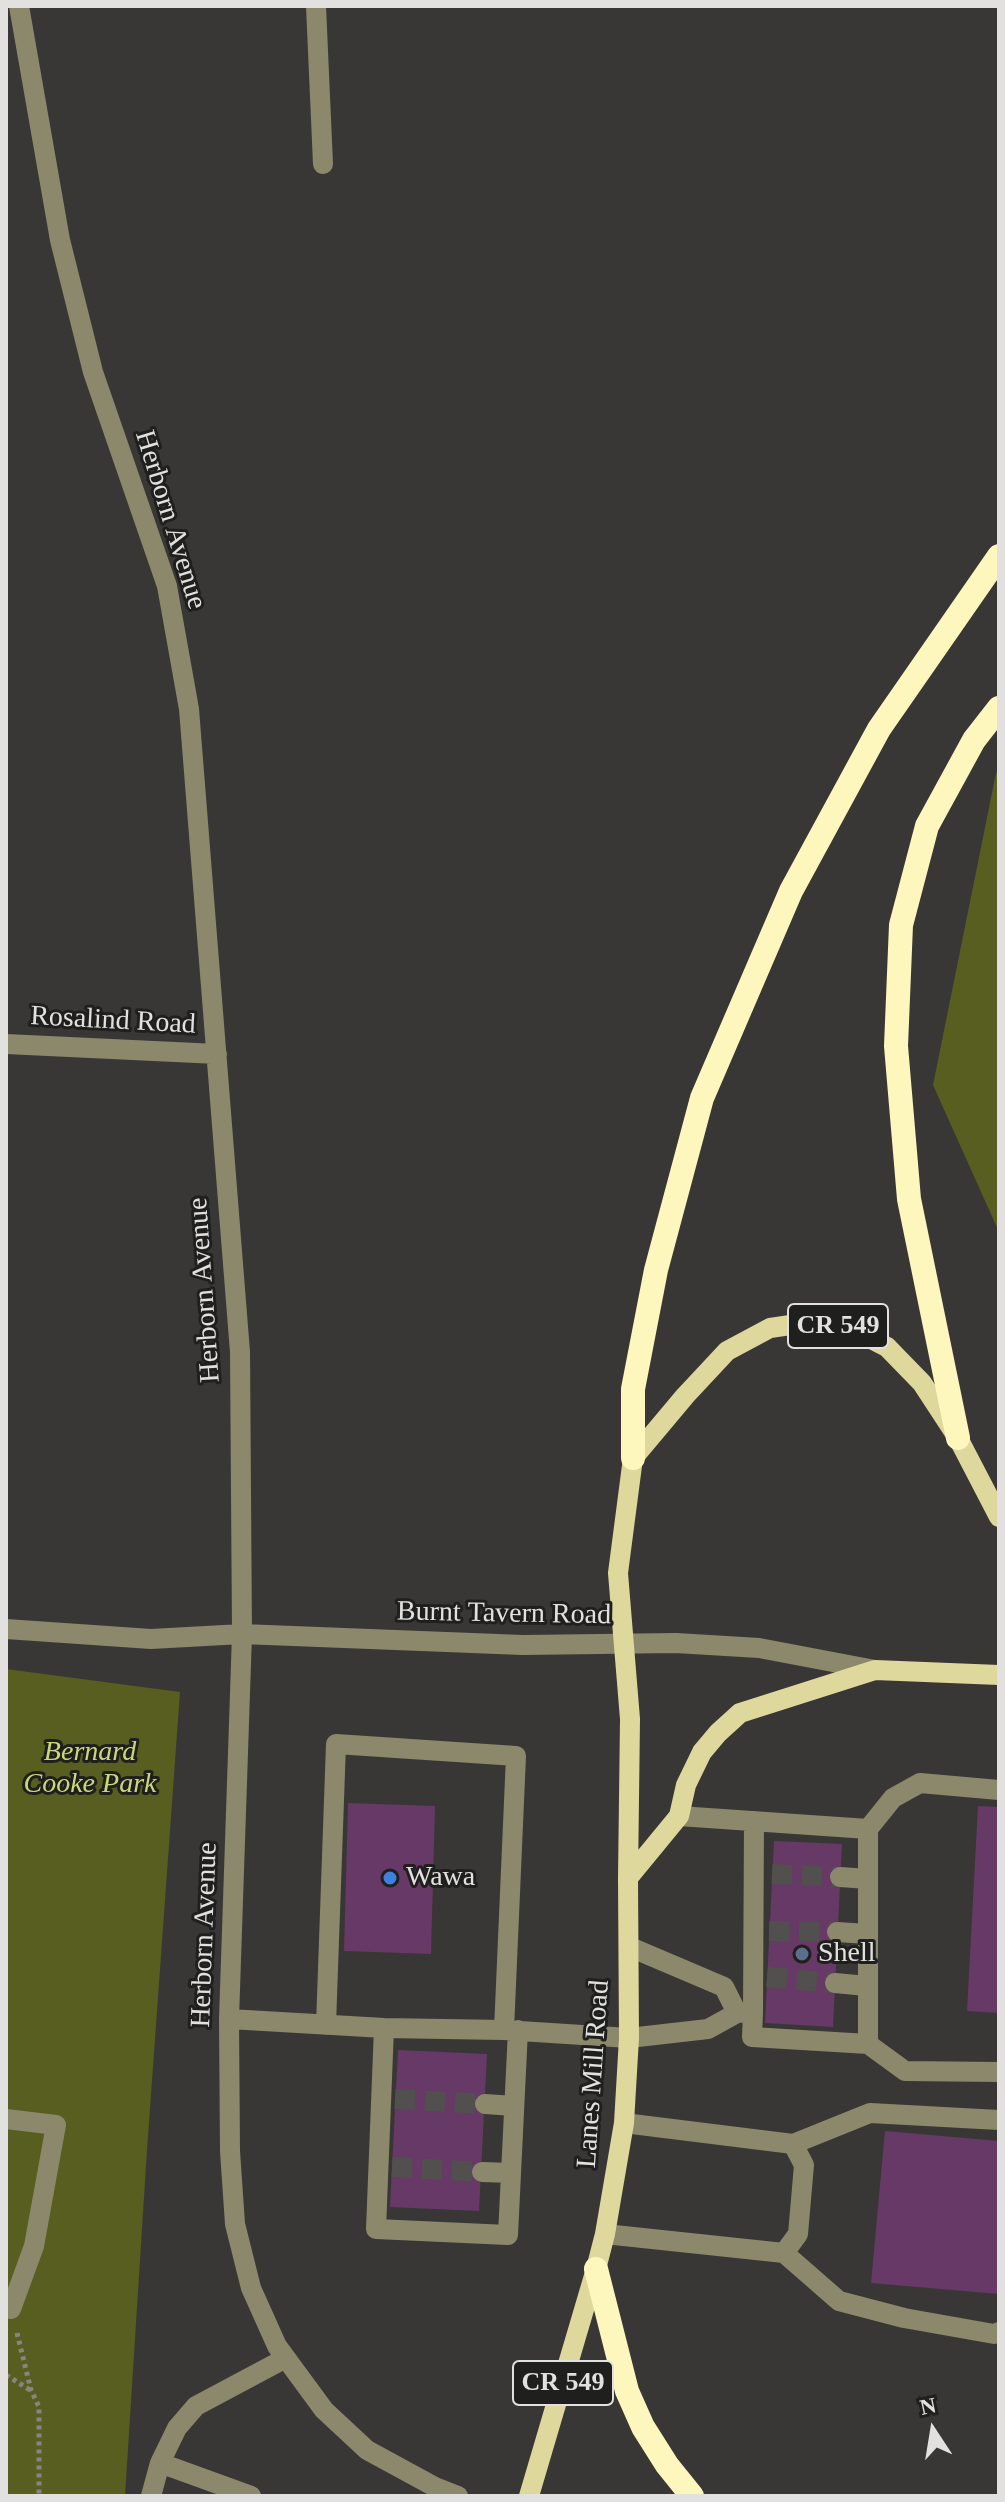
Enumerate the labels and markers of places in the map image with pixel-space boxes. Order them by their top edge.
place label: Wawa [406,1861,475,1895]
marker: Wawa [381,1869,399,1887]
place label: Shell [818,1937,876,1971]
marker: Shell [793,1945,811,1963]

